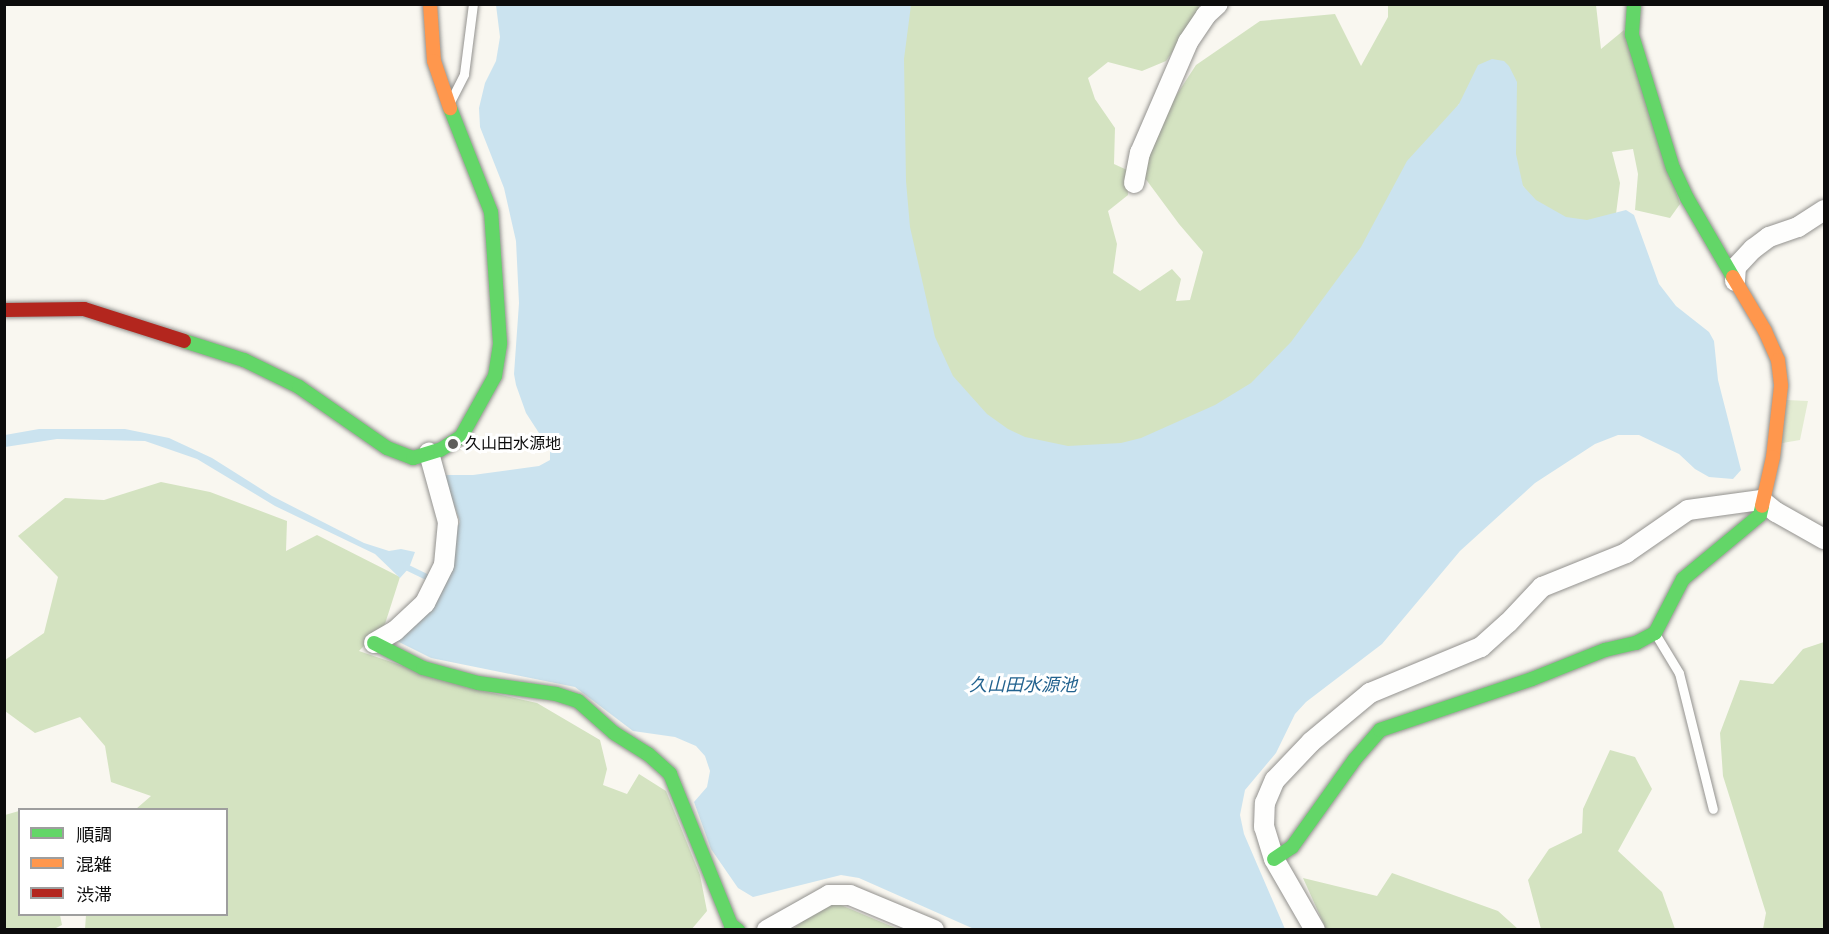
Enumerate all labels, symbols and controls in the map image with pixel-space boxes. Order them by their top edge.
place label: 久山田水源地 [465,434,561,454]
marker: 久山田水源地 [446,437,460,451]
water label: 久山田水源池 [969,674,1077,696]
legend [18,808,228,916]
text: 順調 [76,825,112,845]
text: 混雑 [76,855,112,875]
text: 渋滞 [76,885,112,905]

